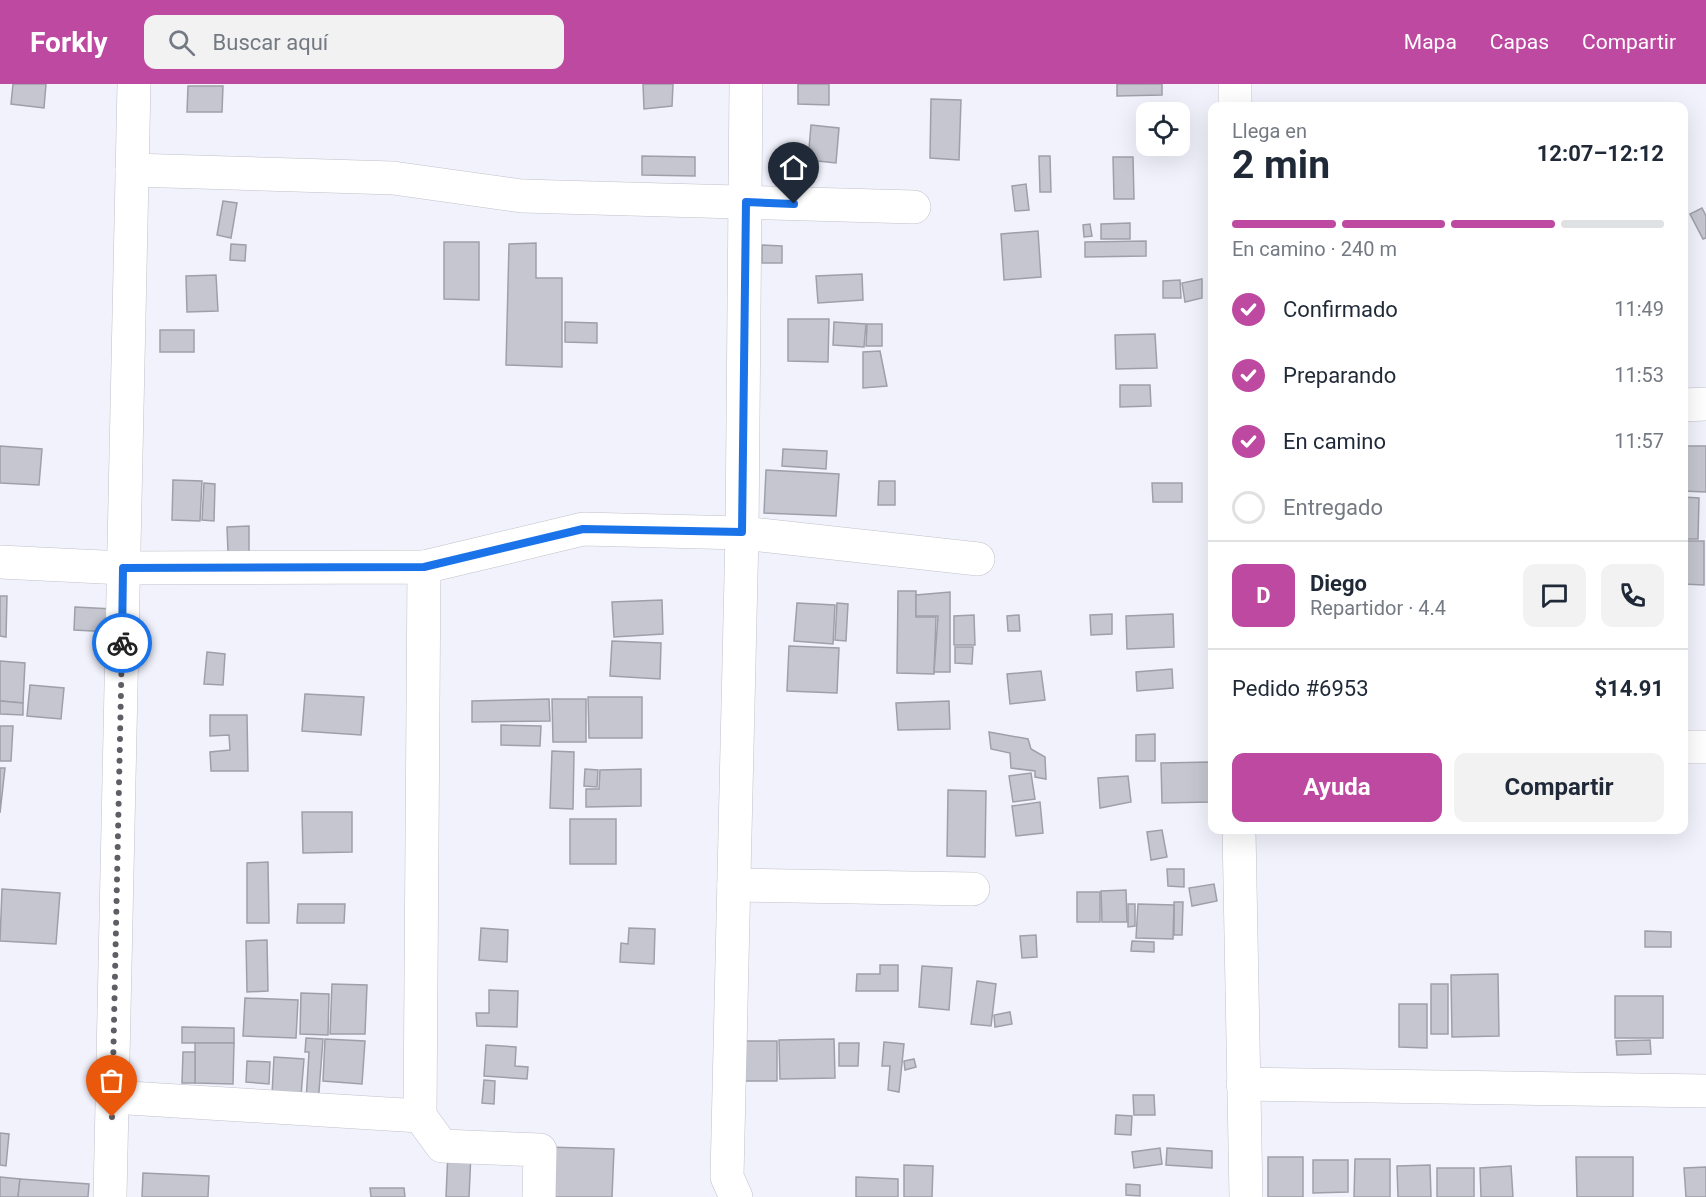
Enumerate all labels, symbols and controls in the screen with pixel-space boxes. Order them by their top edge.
search box [144,15,564,69]
text: Forkly [30,26,108,59]
icon: search [165,26,198,59]
text: Buscar aquí [213,30,328,55]
text: Mapa [1404,30,1457,54]
text: Capas [1490,30,1549,54]
text: Compartir [1582,30,1676,54]
map controls [1136,102,1190,156]
button: locate [1136,102,1190,156]
text: Llega en [1232,119,1307,143]
text: 12:07–12:12 [1537,141,1664,166]
pin [768,142,819,204]
text: 2 min [1232,142,1330,188]
icon: home [777,151,810,184]
text: En camino · 240 m [1232,237,1397,261]
icon: check [1232,293,1265,326]
text: Confirmado [1283,297,1398,322]
text: 11:49 [1614,297,1664,321]
icon: check [1232,359,1265,392]
text: Preparando [1283,363,1396,388]
text: 11:53 [1614,363,1664,387]
icon: check [1232,425,1265,458]
text: En camino [1283,429,1386,454]
text: 11:57 [1614,429,1664,453]
text: Entregado [1283,495,1383,520]
button: chat [1523,564,1586,627]
button: phone [1601,564,1664,627]
text: Diego [1310,571,1367,596]
text: D [1256,583,1271,608]
text: Repartidor · 4.4 [1310,596,1446,620]
courier [92,613,152,673]
icon: bike [106,627,139,660]
text: Pedido #6953 [1232,676,1369,701]
text: $14.91 [1595,676,1664,701]
button: Ayuda [1232,753,1442,822]
button: Compartir [1454,753,1664,822]
pin [86,1055,137,1117]
icon: bag [95,1064,128,1097]

